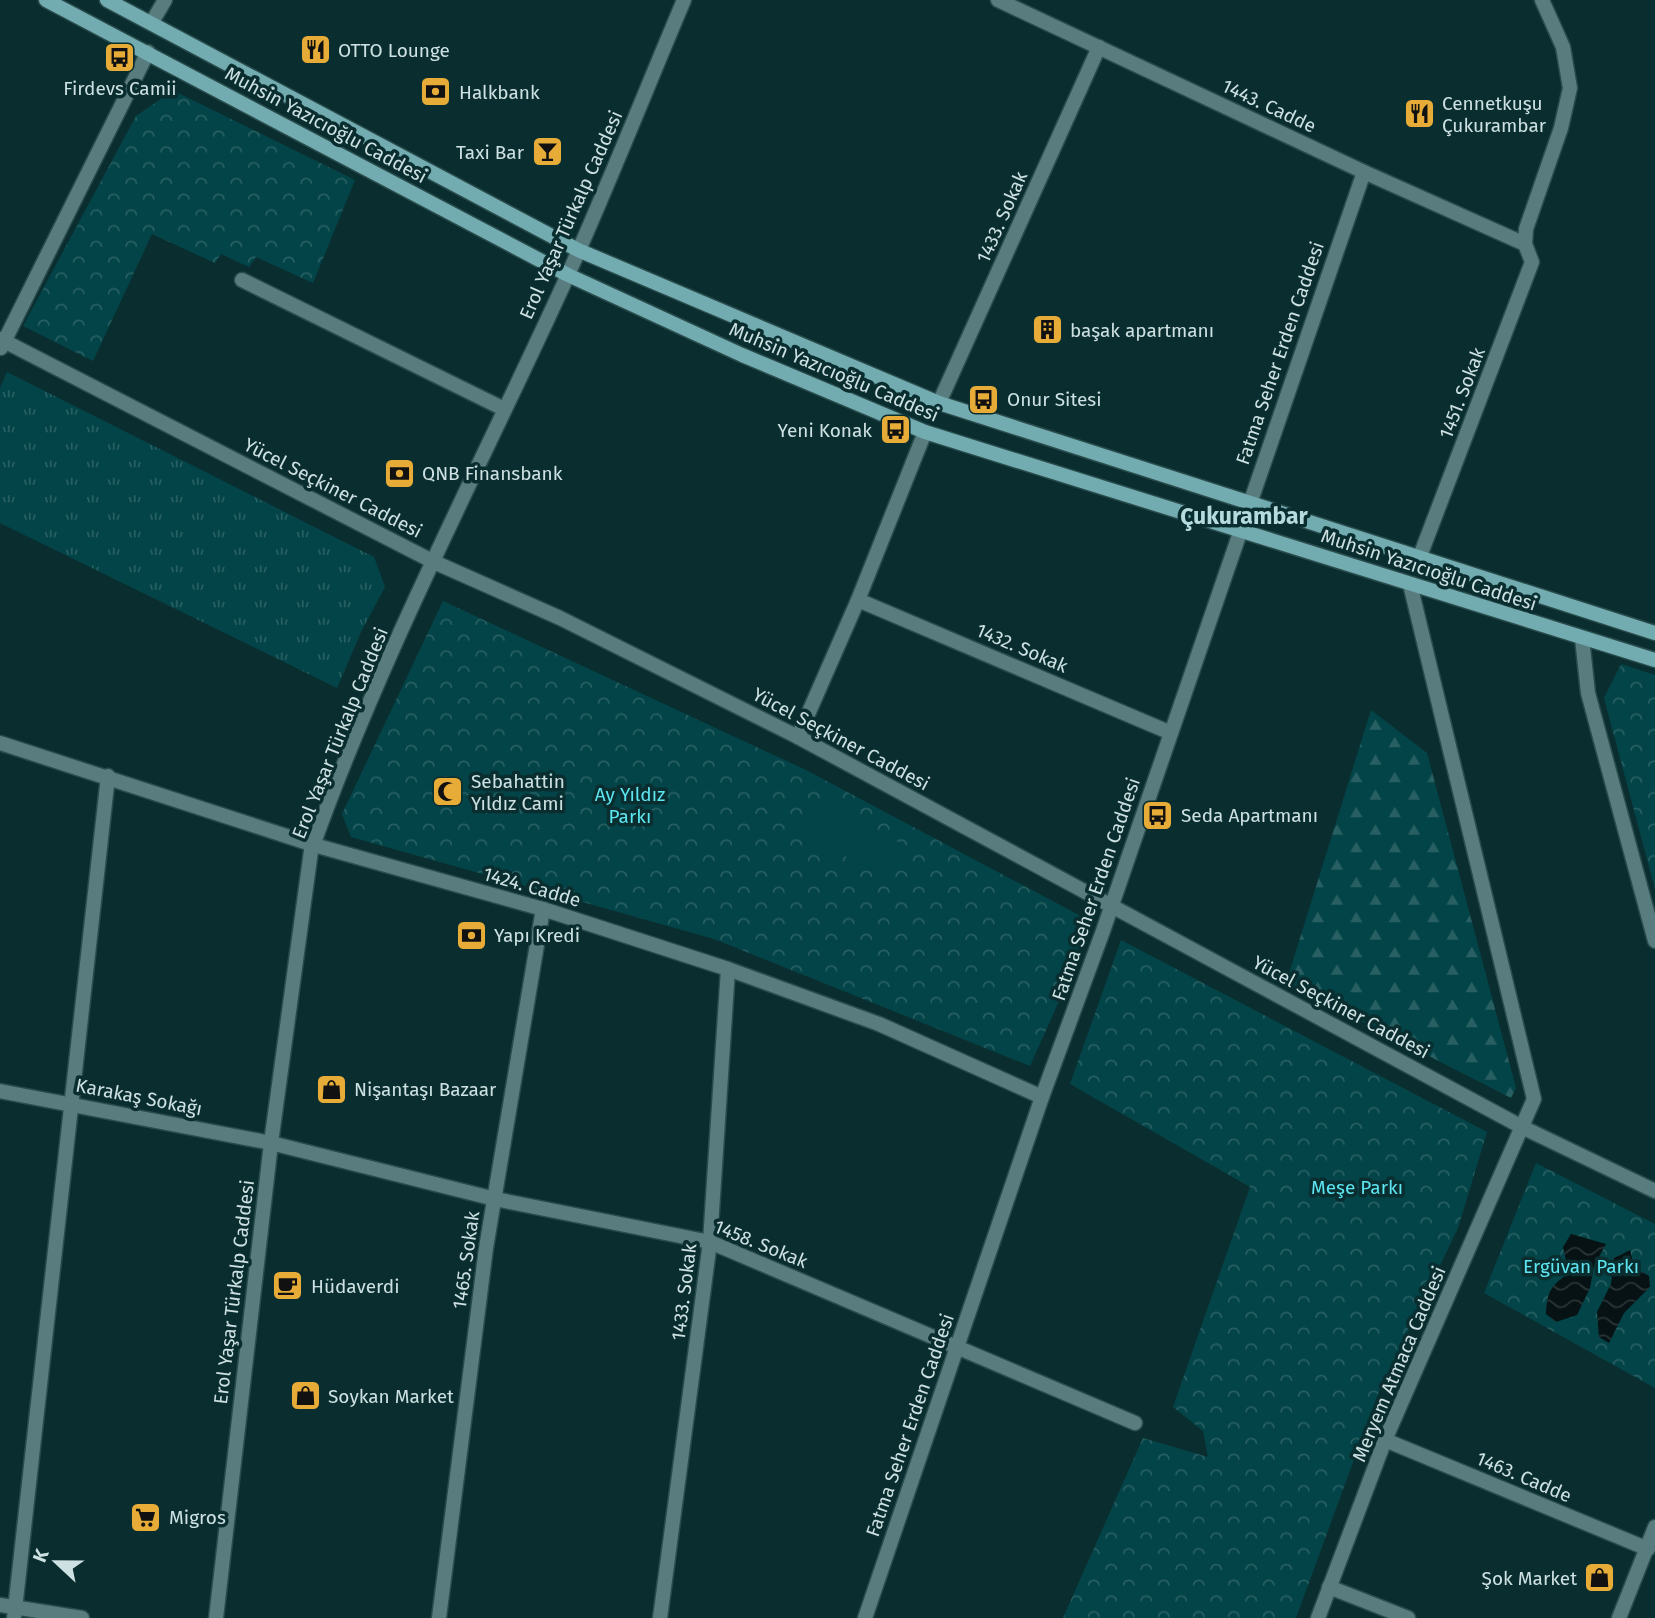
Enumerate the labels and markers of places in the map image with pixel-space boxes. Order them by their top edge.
restaurant icon: OTTO Lounge [298,33,332,67]
place label: OTTO Lounge [338,39,450,62]
bus stop icon: Firdevs Camii [103,40,137,74]
bank icon: Halkbank [419,75,453,109]
place label: Firdevs Camii [63,77,177,100]
place label: Halkbank [459,81,540,104]
place label: Cennetkuşu Çukurambar [1442,92,1547,137]
restaurant icon: Cennetkuşu Çukurambar [1402,97,1436,131]
bar icon: Taxi Bar [530,135,564,169]
place label: Taxi Bar [456,141,525,164]
building icon: başak apartmanı [1030,313,1064,347]
place label: başak apartmanı [1070,319,1214,342]
bus stop icon: Onur Sitesi [967,382,1001,416]
place label: Onur Sitesi [1007,388,1102,411]
bus stop icon: Yeni Konak [878,413,912,447]
place label: Yeni Konak [778,419,872,442]
bank icon: QNB Finansbank [382,456,416,490]
place label: QNB Finansbank [422,462,563,485]
place label: Sebahattin Yıldız Cami [471,770,565,815]
mosque icon: Sebahattin Yıldız Cami [431,775,465,809]
bus stop icon: Seda Apartmanı [1141,798,1175,832]
place label: Seda Apartmanı [1181,804,1318,827]
bank icon: Yapı Kredi [454,918,488,952]
place label: Yapı Kredi [494,924,580,947]
shop icon: Nişantaşı Bazaar [314,1072,348,1106]
place label: Nişantaşı Bazaar [354,1078,497,1101]
cafe icon: Hüdaverdi [271,1269,305,1303]
place label: Hüdaverdi [311,1275,400,1298]
shop icon: Soykan Market [288,1379,322,1413]
place label: Soykan Market [328,1385,454,1408]
supermarket icon: Migros [129,1500,163,1534]
place label: Migros [169,1506,226,1529]
shop icon: Şok Market [1583,1561,1617,1595]
place label: Şok Market [1482,1567,1577,1590]

